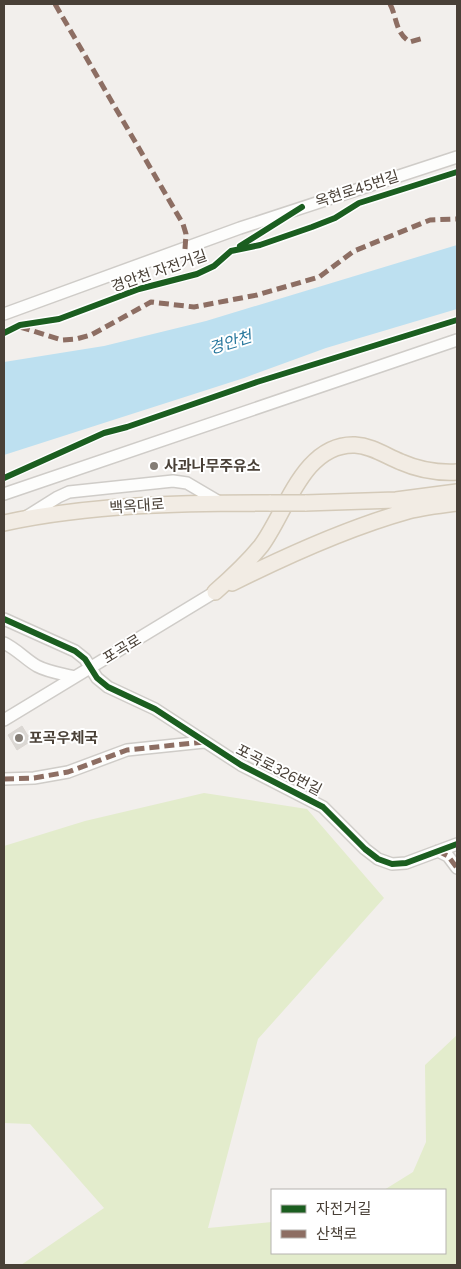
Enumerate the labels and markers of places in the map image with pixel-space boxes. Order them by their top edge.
place label: 사과나무주유소 [164,457,261,475]
marker: 사과나무주유소 [148,460,160,472]
place label: 포곡우체국 [29,729,98,747]
marker: 포곡우체국 [13,732,25,744]

